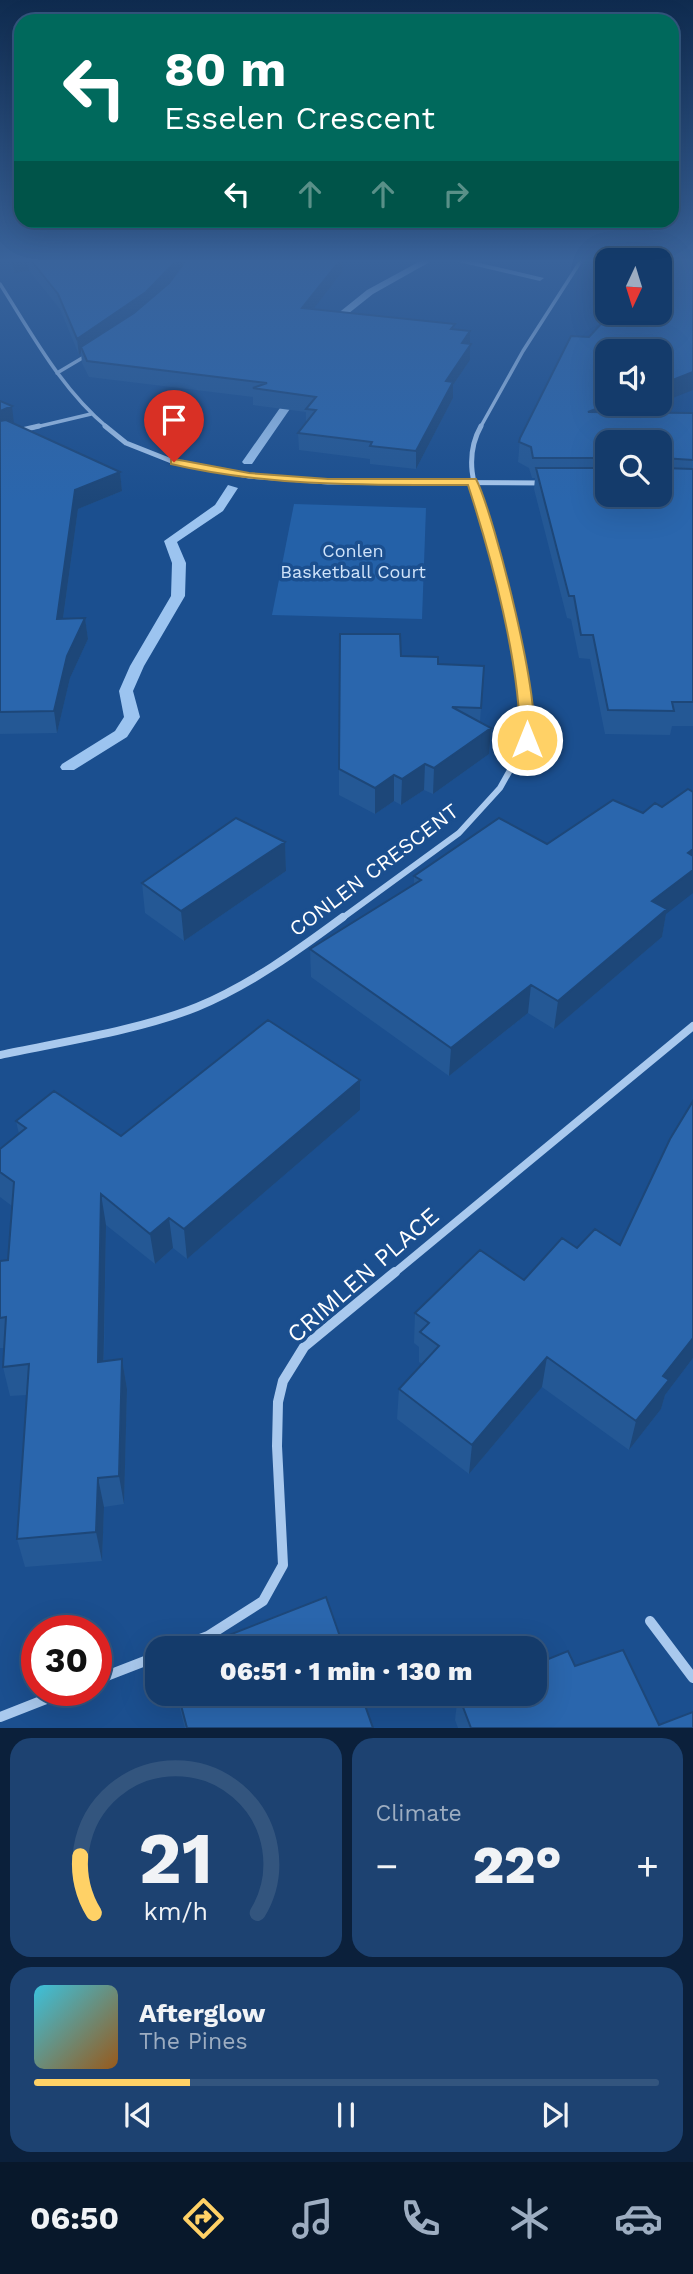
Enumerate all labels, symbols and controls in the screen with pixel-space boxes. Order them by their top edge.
text: 80 m [164,40,286,98]
icon: left [49,42,140,133]
text: Esselen Crescent [164,99,435,137]
icon: left [218,175,256,213]
icon: ahead [291,175,329,213]
icon: ahead [364,175,402,213]
icon: right [437,175,475,213]
north arrow [595,248,672,326]
map controls [595,248,672,507]
button: sound [595,339,672,416]
pin [144,390,204,462]
icon: arrive [155,401,193,439]
button: search [595,430,672,507]
park label: Conlen Basketball Court [280,540,426,582]
position arrow [490,703,564,777]
street label: CONLEN CRESCENT [284,798,463,941]
street label: CRIMLEN PLACE [282,1202,444,1348]
speed limit sign: 30 [21,1615,112,1706]
text: 06:51 · 1 min · 130 m [220,1656,472,1686]
text: Climate [376,1800,462,1827]
text: 21 [138,1816,213,1902]
text: 22° [473,1835,562,1896]
text: − [376,1844,398,1888]
text: + [636,1844,659,1888]
text: km/h [144,1897,208,1926]
text: Afterglow [139,1998,265,2028]
text: The Pines [139,2028,248,2055]
icon: previous [119,2096,157,2134]
icon: pause [327,2096,365,2134]
icon: next [536,2096,574,2134]
icon: directions [179,2194,228,2243]
icon: music [288,2194,337,2243]
icon: phone [396,2194,445,2243]
icon: climate [505,2194,554,2243]
icon: car [614,2194,663,2243]
text: 06:50 [30,2199,119,2237]

